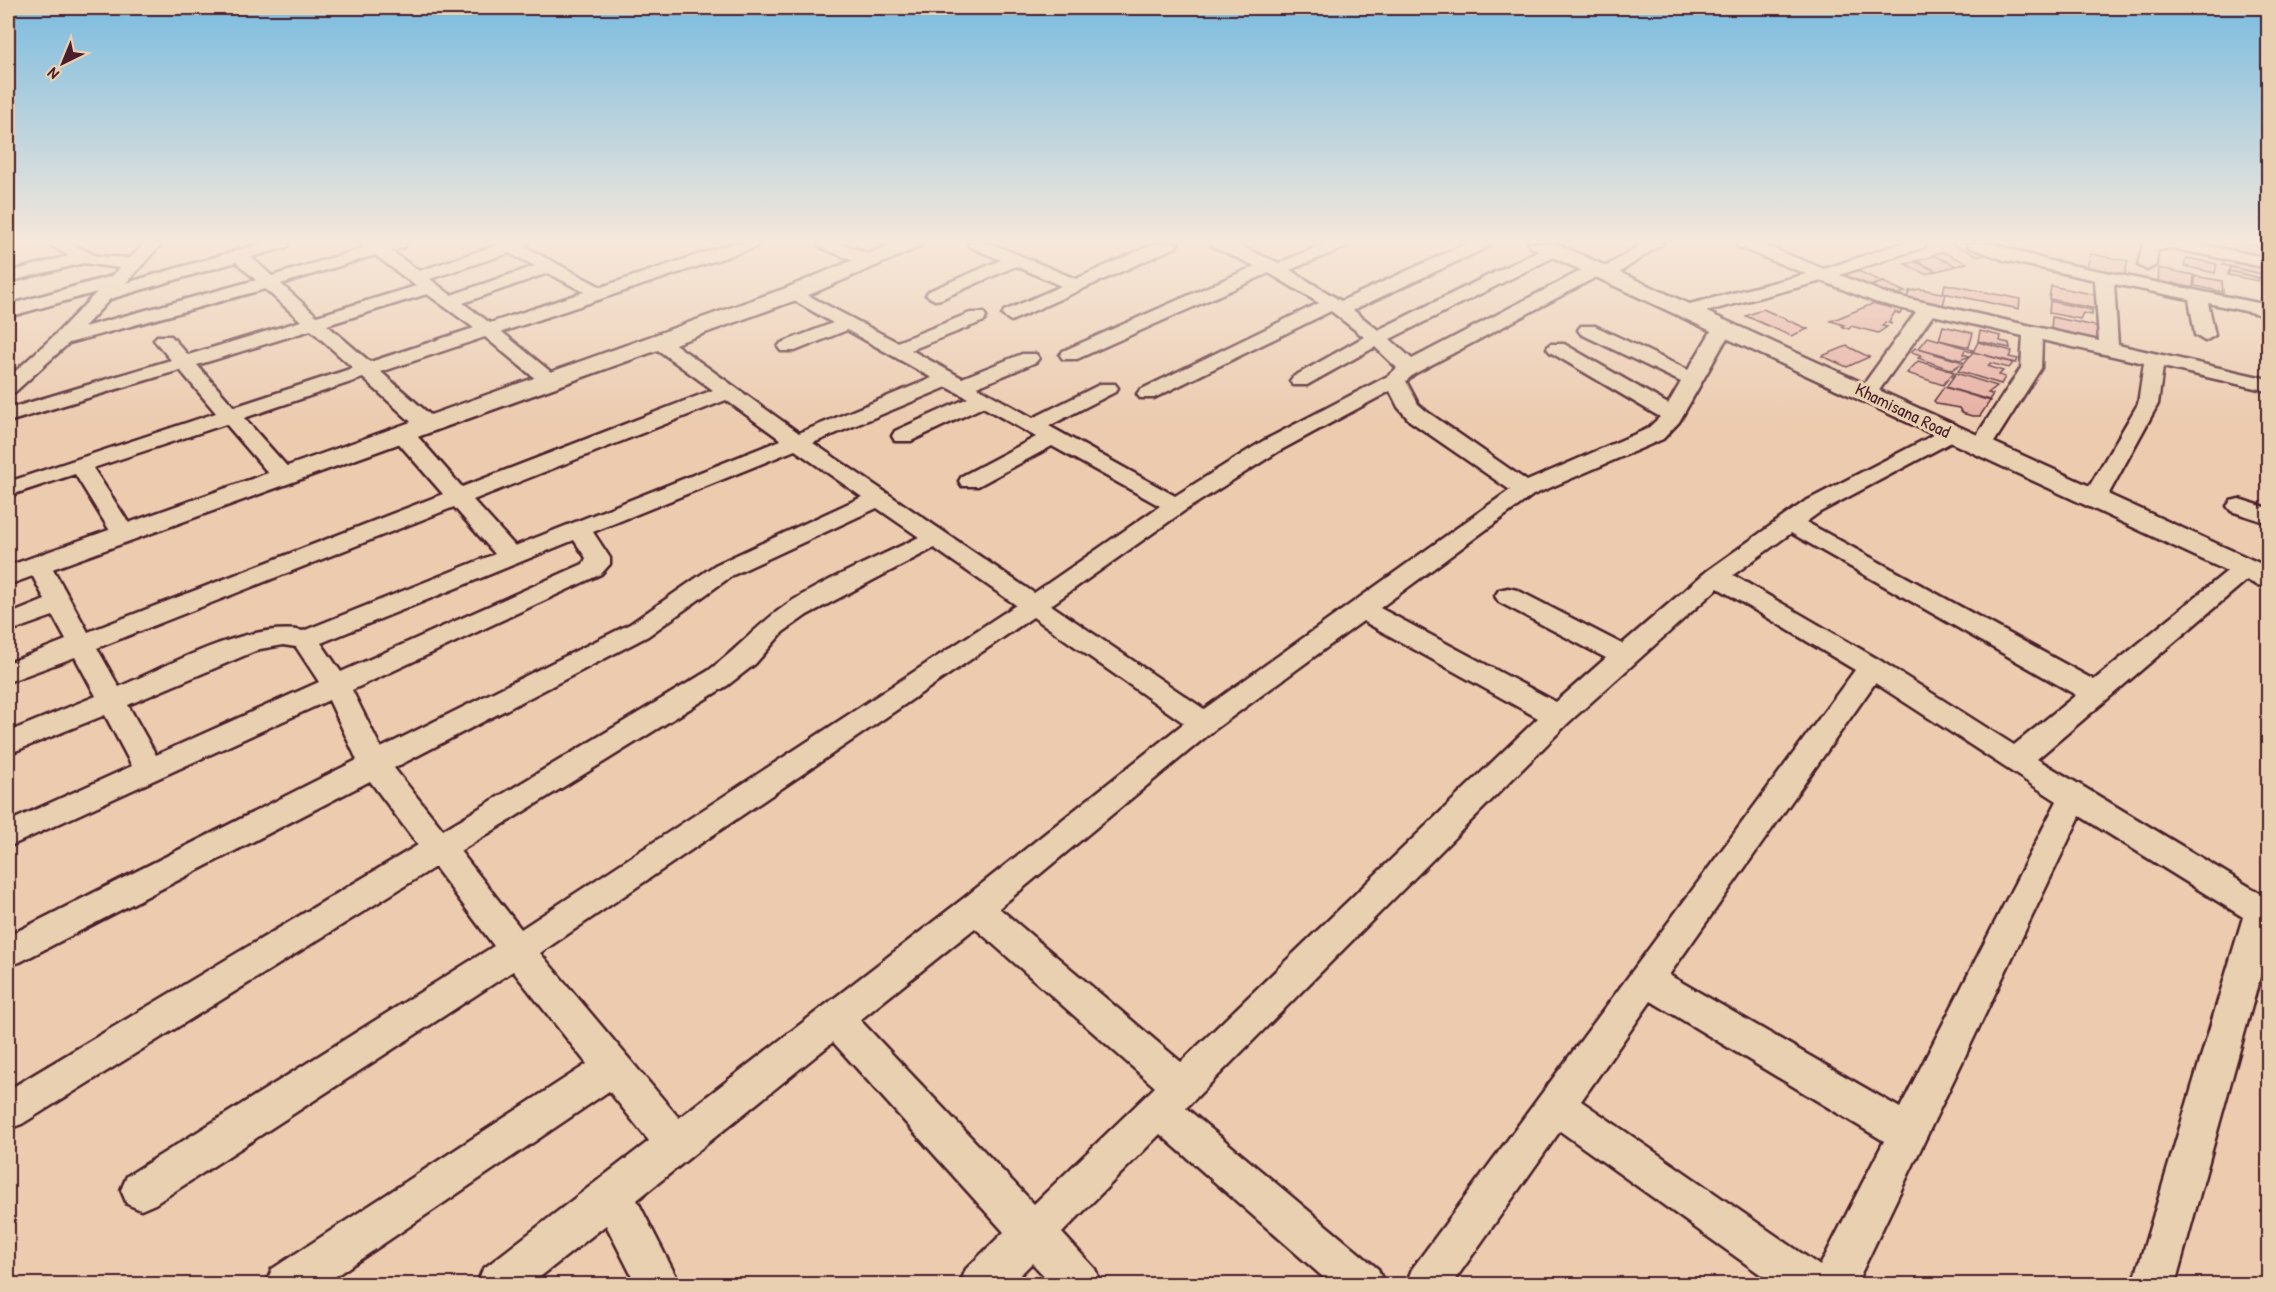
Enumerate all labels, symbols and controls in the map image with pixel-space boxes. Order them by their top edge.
north arrow [33,33,93,93]
text: N [42,63,63,85]
street label: Khamisana Road [1851,376,1955,444]

